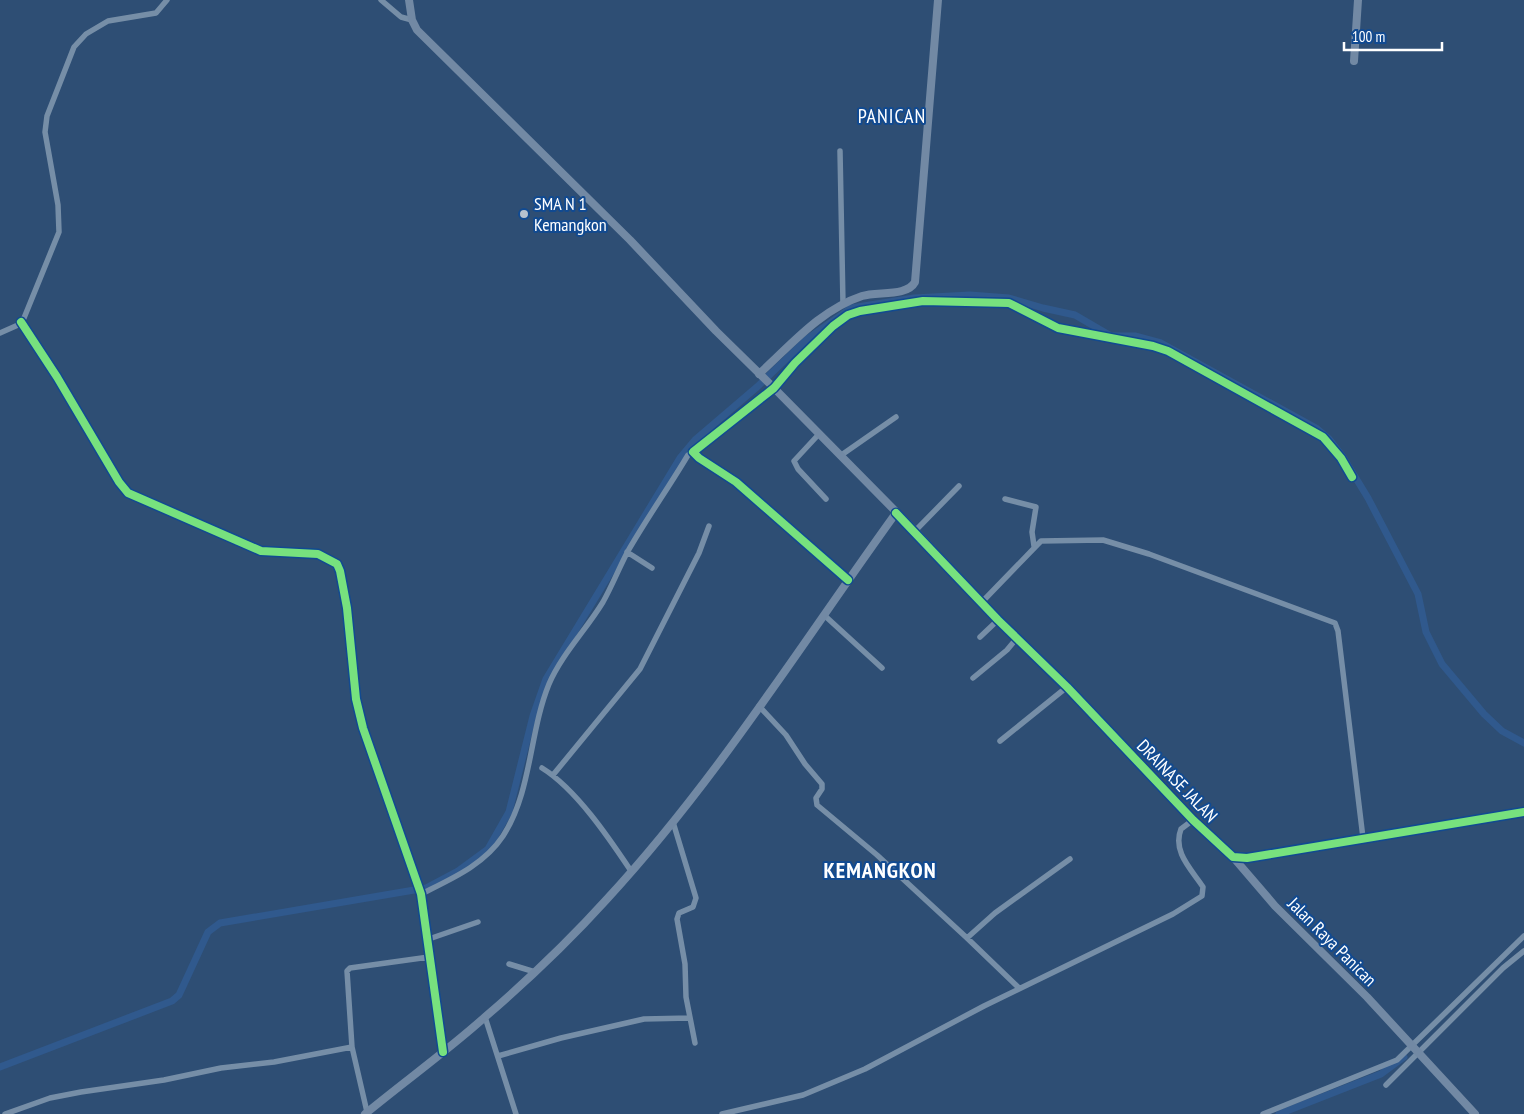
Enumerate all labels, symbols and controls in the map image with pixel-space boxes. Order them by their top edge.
scale bar [1344,20,1442,52]
text: 100 m [1352,27,1385,46]
district label: PANICAN [858,103,926,129]
place label: SMA N 1 Kemangkon [534,192,607,236]
marker: SMA N 1 Kemangkon [518,208,530,220]
street label: DRAINASE JALAN [1132,734,1223,827]
district label: KEMANGKON [823,856,937,884]
street label: Jalan Raya Panican [1282,892,1382,991]

